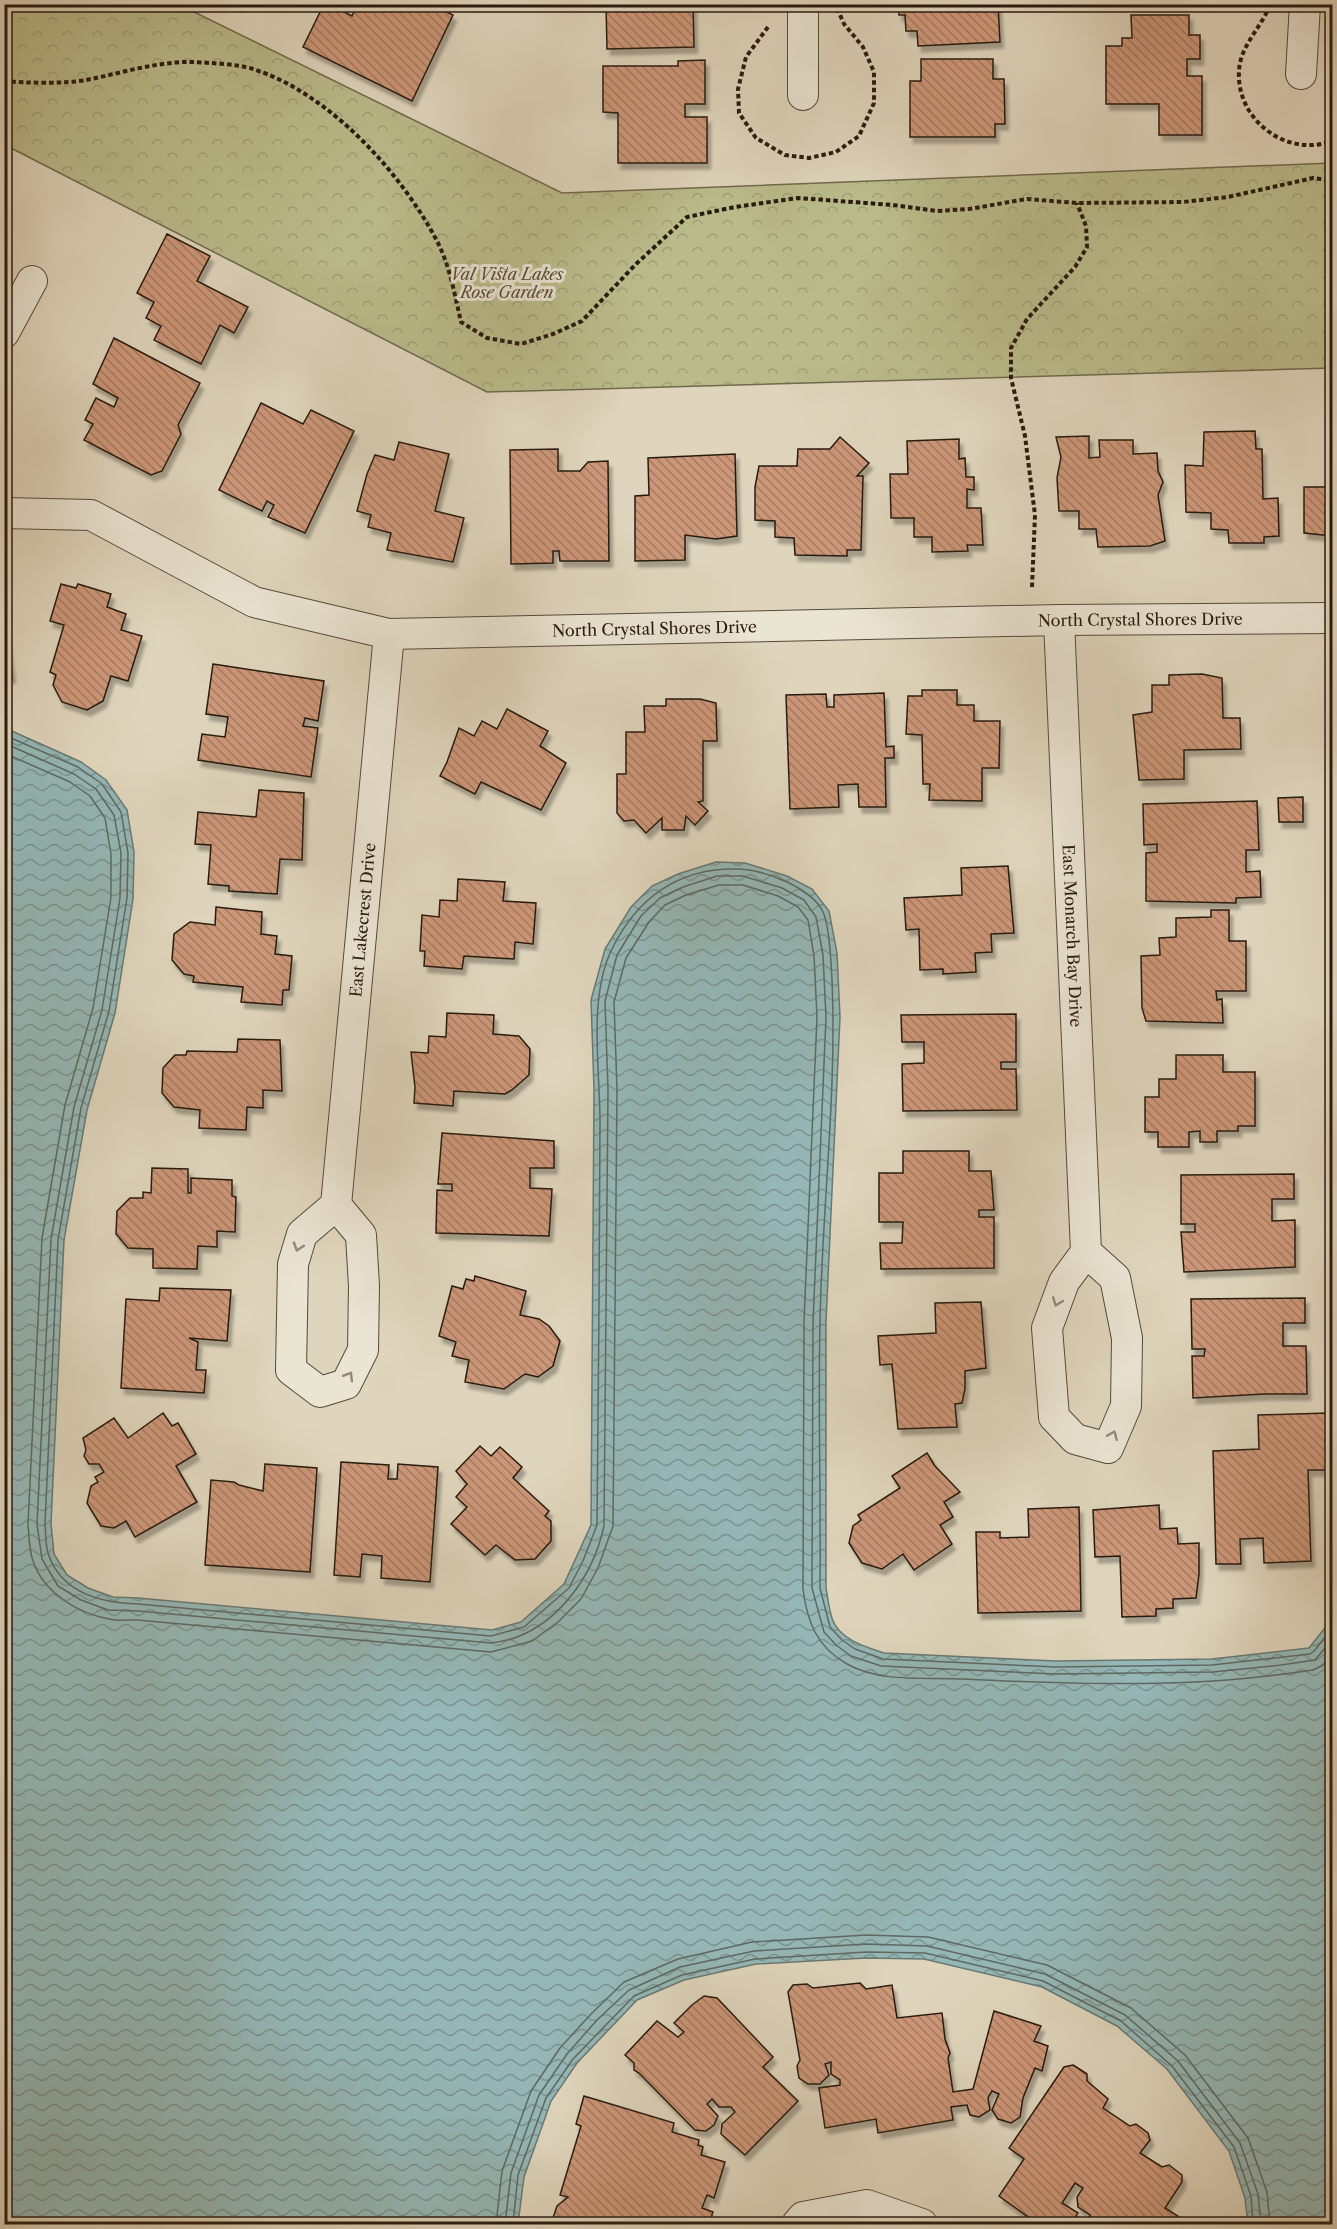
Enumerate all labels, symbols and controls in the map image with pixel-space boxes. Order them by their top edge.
park label: Val Vista Lakes Rose Garden [451,264,563,302]
street label: North Crystal Shores Drive [1038,609,1243,630]
street label: North Crystal Shores Drive [552,616,757,641]
street label: East Lakecrest Drive [345,842,380,998]
street label: East Monarch Bay Drive [1059,844,1086,1028]
one-way arrow [293,1241,305,1252]
one-way arrow [1051,1296,1064,1307]
one-way arrow [342,1371,353,1382]
one-way arrow [1106,1431,1118,1442]

